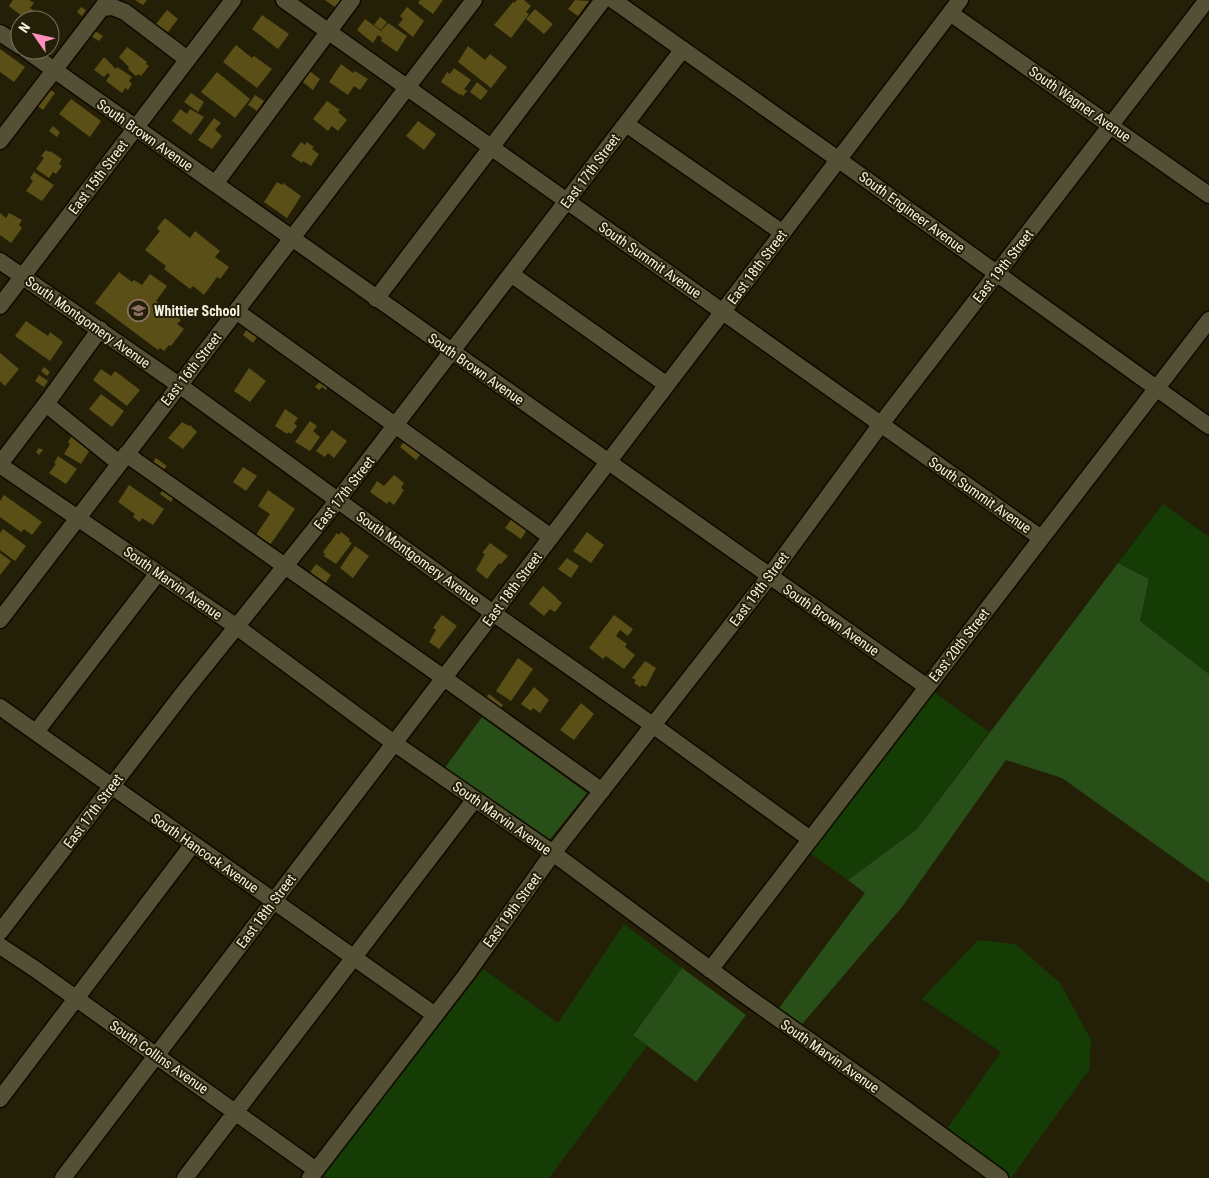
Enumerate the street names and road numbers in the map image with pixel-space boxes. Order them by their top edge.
street label: South Wagner Avenue [1026,63,1134,145]
street label: South Brown Avenue [94,96,196,174]
street label: East 17th Street [557,131,623,211]
street label: East 15th Street [65,137,131,217]
street label: South Engineer Avenue [856,168,968,256]
street label: South Summit Avenue [596,219,705,302]
street label: East 19th Street [970,226,1036,306]
street label: East 18th Street [724,227,790,307]
street label: South Montgomery Avenue [23,273,154,371]
street label: East 16th Street [158,329,224,409]
street label: South Brown Avenue [425,330,527,408]
street label: East 17th Street [311,453,377,533]
street label: South Summit Avenue [926,454,1035,537]
street label: South Montgomery Avenue [353,508,483,608]
street label: South Marvin Avenue [121,543,226,623]
street label: East 18th Street [479,549,545,629]
street label: East 19th Street [726,549,792,629]
street label: South Brown Avenue [780,581,882,659]
street label: East 20th Street [926,605,992,685]
street label: East 17th Street [60,771,126,851]
street label: South Marvin Avenue [450,778,555,858]
street label: South Hancock Avenue [148,810,262,896]
street label: East 19th Street [480,870,544,950]
street label: East 18th Street [233,871,299,951]
street label: South Marvin Avenue [778,1016,883,1096]
street label: South Collins Avenue [107,1017,212,1097]

